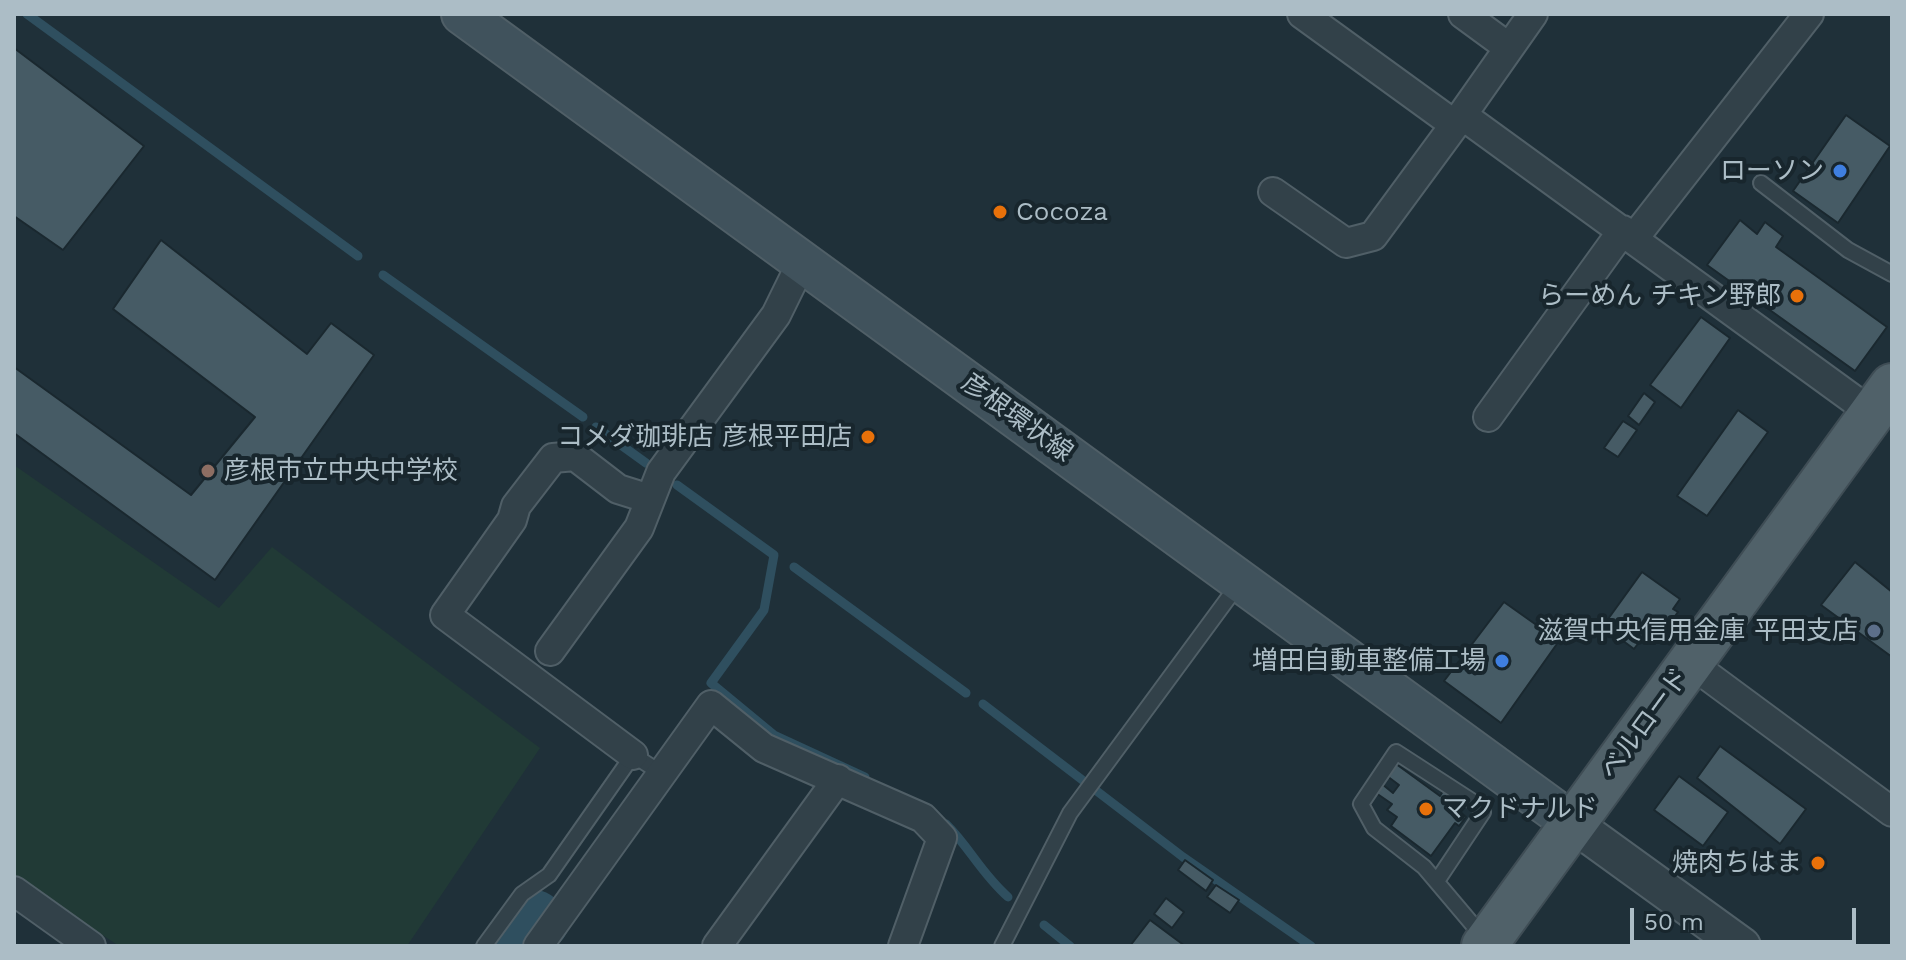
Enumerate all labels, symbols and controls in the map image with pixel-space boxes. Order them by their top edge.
place label: ローソン [1720,155,1824,187]
marker: ローソン [1831,162,1849,180]
place label: Cocoza [1016,196,1108,228]
marker: Cocoza [991,203,1009,221]
place label: らーめん チキン野郎 [1538,280,1781,312]
marker: らーめん チキン野郎 [1788,287,1806,305]
street label: 彦根環状線 [955,367,1079,469]
place label: コメダ珈琲店 彦根平田店 [557,421,852,453]
marker: コメダ珈琲店 彦根平田店 [859,428,877,446]
place label: 彦根市立中央中学校 [224,455,458,487]
marker: 彦根市立中央中学校 [199,462,217,480]
place label: 滋賀中央信用金庫 平田支店 [1537,615,1858,647]
marker: 滋賀中央信用金庫 平田支店 [1865,622,1883,640]
place label: 増田自動車整備工場 [1252,645,1486,677]
marker: 増田自動車整備工場 [1493,652,1511,670]
street label: ベルロード [1594,662,1696,786]
place label: マクドナルド [1442,793,1598,825]
marker: マクドナルド [1417,800,1435,818]
place label: 焼肉ちはま [1672,847,1802,879]
marker: 焼肉ちはま [1809,854,1827,872]
scale bar [1634,892,1860,942]
text: 50 m [1644,908,1704,936]

